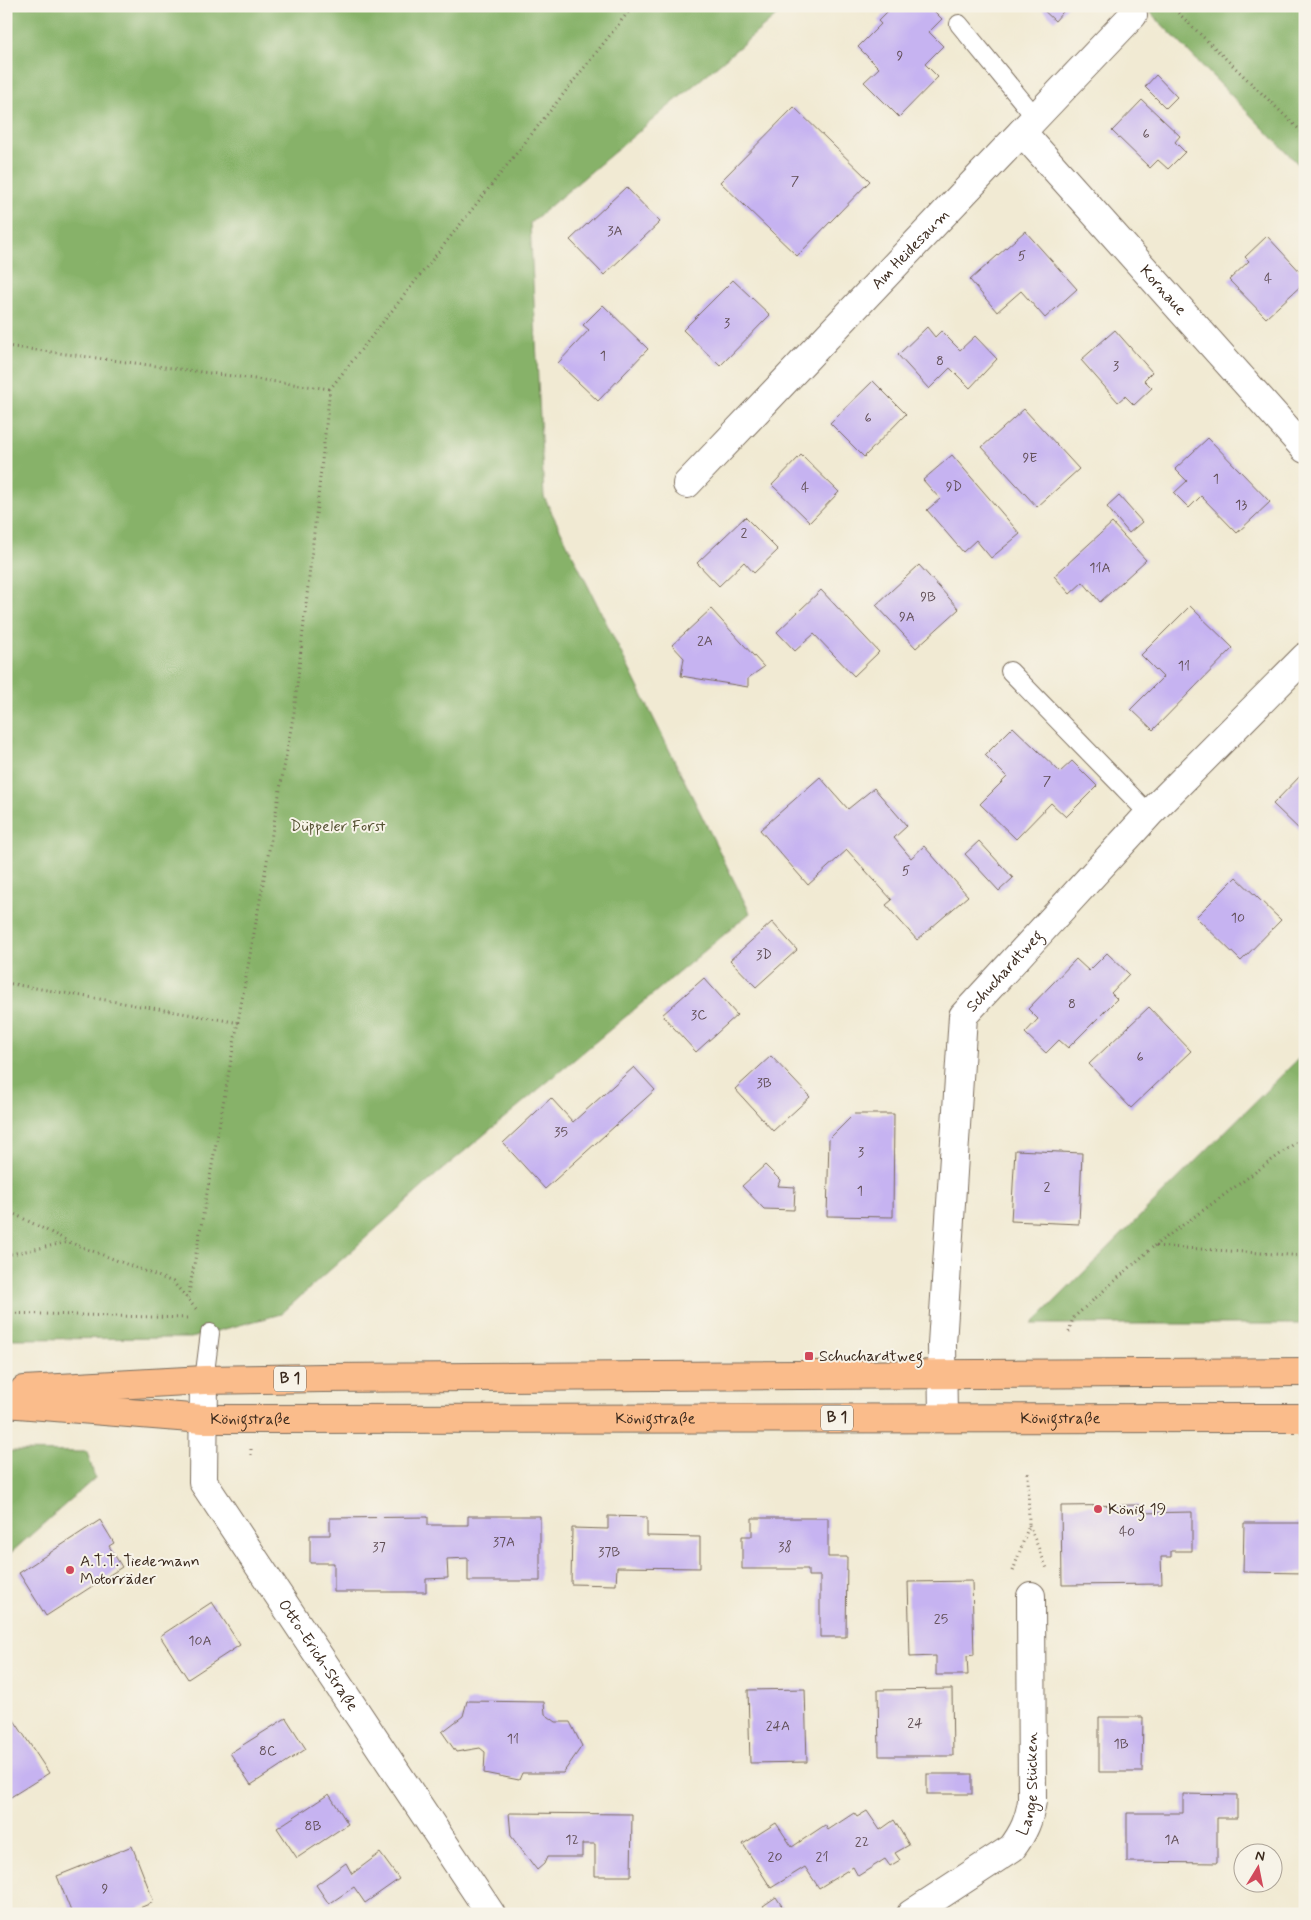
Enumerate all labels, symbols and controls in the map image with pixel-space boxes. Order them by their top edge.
house number: 9 [897,47,904,65]
house number: 6 [1142,125,1150,143]
house number: 7 [791,172,800,190]
street label: Am Heidesaum [867,204,954,294]
house number: 3A [607,222,623,240]
house number: 5 [1018,247,1026,265]
street label: Kornaue [1135,260,1191,320]
house number: 4 [1264,270,1272,288]
house number: 3 [724,314,730,332]
house number: 1 [600,347,606,365]
house number: 8 [936,352,944,370]
house number: 3 [1113,357,1119,375]
house number: 6 [864,409,872,427]
house number: 9E [1022,449,1038,467]
house number: 1 [1213,470,1219,488]
house number: 9D [946,478,962,496]
house number: 4 [801,479,809,497]
house number: 13 [1235,496,1247,514]
house number: 2 [741,524,748,542]
house number: 11A [1089,559,1111,577]
house number: 9B [920,588,936,606]
house number: 9A [899,608,915,626]
house number: 2A [697,632,713,650]
house number: 11 [1178,657,1190,675]
house number: 7 [1043,772,1052,790]
park label: Düppeler Forst [290,816,386,837]
house number: 5 [902,862,910,880]
house number: 10 [1231,909,1245,927]
street label: Schuchardtweg [961,925,1048,1016]
house number: 3D [756,946,772,964]
house number: 8 [1068,995,1076,1013]
house number: 3C [691,1006,707,1024]
house number: 6 [1136,1048,1144,1066]
house number: 3B [756,1074,772,1092]
house number: 35 [554,1123,568,1141]
house number: 3 [858,1143,864,1161]
house number: 2 [1044,1178,1051,1196]
house number: 1 [857,1182,863,1200]
place label: Schuchardtweg [819,1346,923,1368]
marker: Schuchardtweg [803,1350,815,1362]
road number: B 1 [274,1366,306,1392]
road number: B 1 [821,1406,853,1430]
street label: Königstraße [210,1408,291,1430]
street label: Königstraße [615,1408,696,1430]
street label: Königstraße [1020,1408,1101,1430]
place label: König 19 [1108,1499,1166,1521]
marker: König 19 [1092,1503,1104,1515]
house number: 40 [1119,1523,1135,1541]
house number: 37A [493,1533,515,1551]
house number: 37 [372,1538,386,1556]
house number: 38 [778,1538,792,1556]
house number: 37B [598,1543,620,1561]
place label: A.T.T. Tiedemann Motorräder [80,1551,200,1590]
marker: A.T.T. Tiedemann Motorräder [64,1564,76,1576]
street label: Otto-Erich-Straße [274,1595,363,1715]
house number: 25 [934,1610,948,1628]
house number: 10A [188,1632,212,1650]
house number: 24 [907,1714,923,1732]
house number: 24A [766,1717,790,1735]
house number: 11 [507,1730,519,1748]
street label: Lange Stücken [1012,1732,1043,1839]
house number: 1B [1113,1735,1129,1753]
house number: 8C [259,1742,277,1760]
house number: 8B [305,1817,322,1835]
house number: 12 [565,1831,579,1849]
house number: 1A [1164,1831,1180,1849]
house number: 22 [855,1833,869,1851]
north arrow [1234,1842,1284,1892]
text: N [1254,1847,1266,1866]
house number: 20 [768,1848,782,1866]
house number: 21 [816,1848,828,1866]
house number: 9 [102,1880,109,1898]

